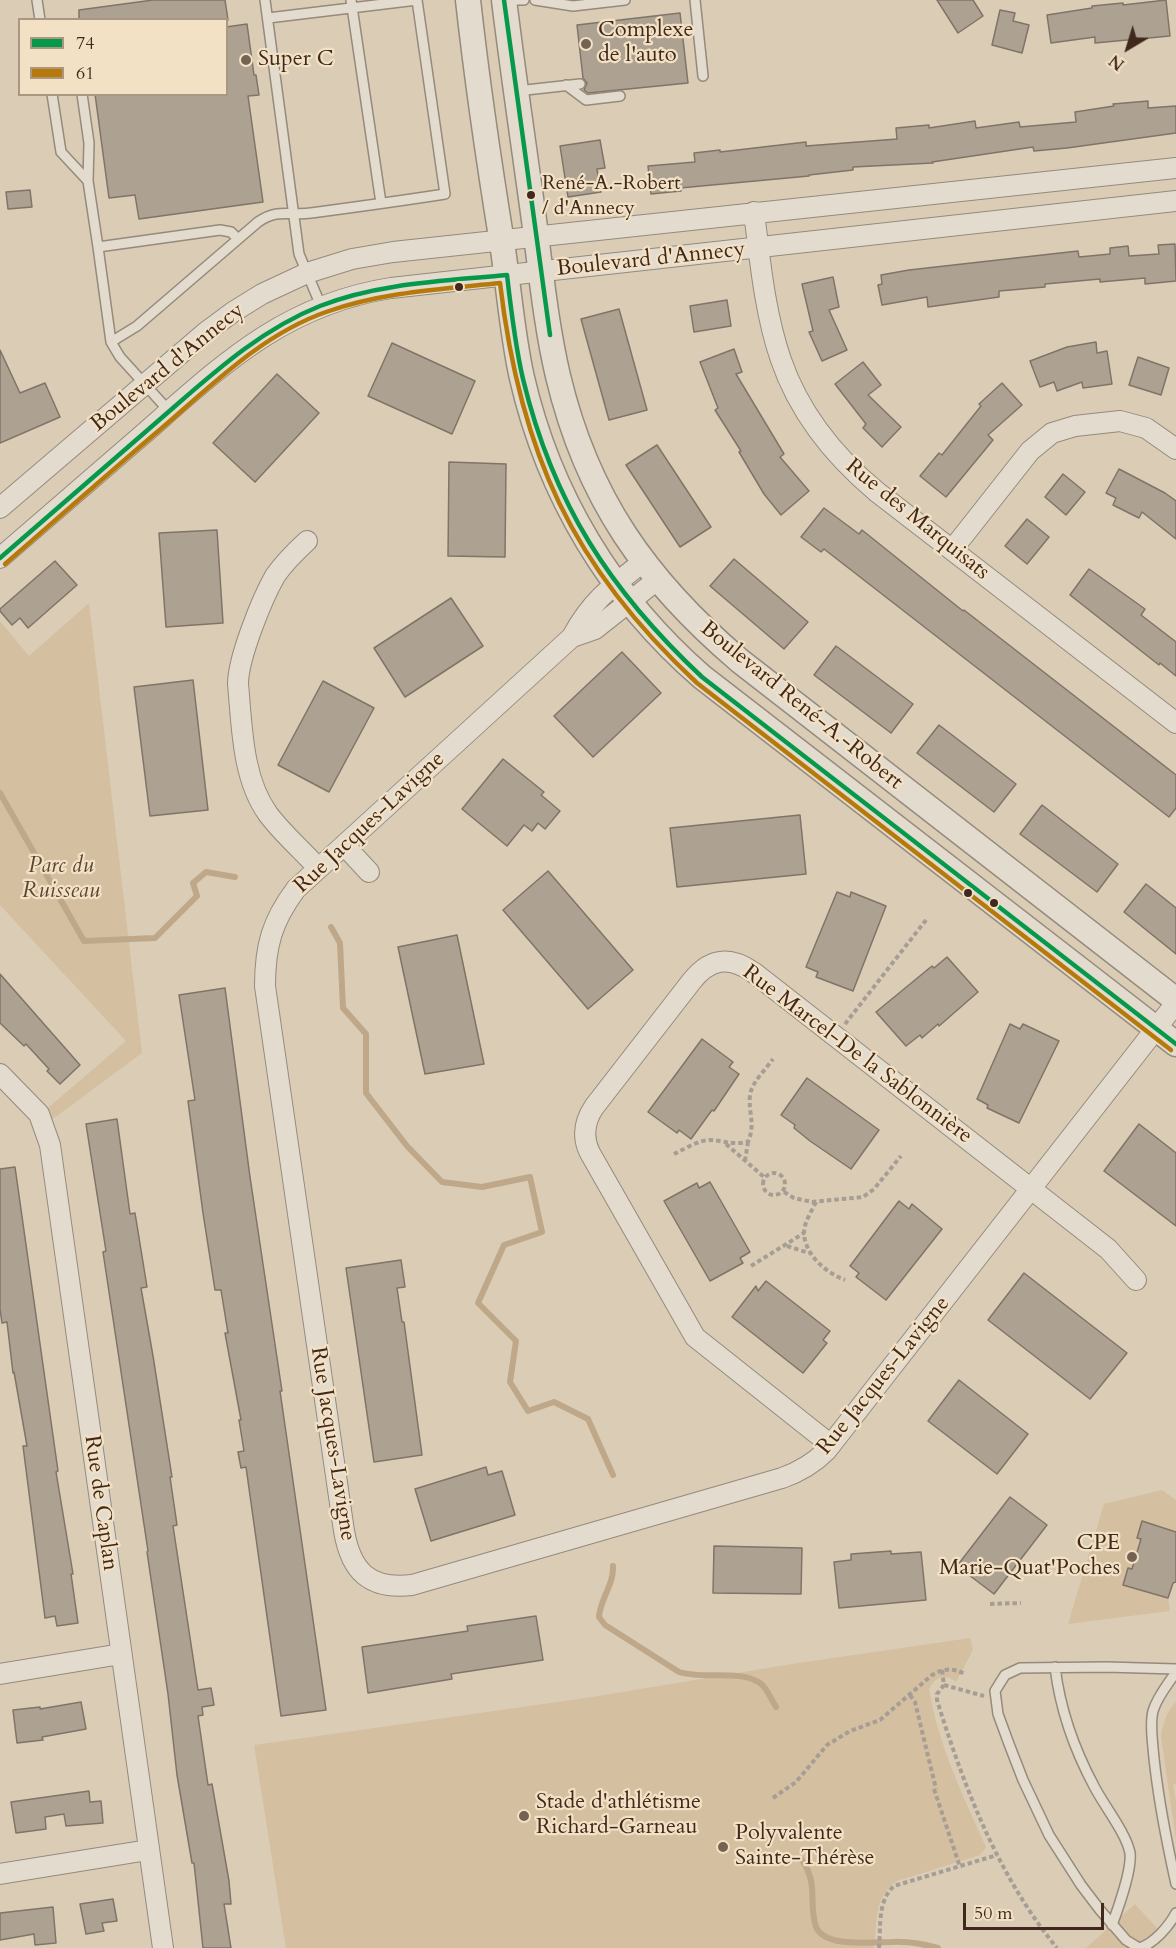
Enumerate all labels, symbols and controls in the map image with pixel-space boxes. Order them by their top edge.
legend [18,18,228,96]
place label: Complexe de l'auto [598,18,694,70]
north arrow [1098,18,1158,78]
text: 74 [76,31,94,56]
marker: Complexe de l'auto [579,37,593,51]
place label: Super C [258,47,334,73]
text: N [1105,49,1129,75]
marker: Super C [239,53,253,67]
text: 61 [76,61,94,86]
place label: René-A.-Robert / d'Annecy [542,172,681,219]
marker: René-A.-Robert / d'Annecy [525,189,537,201]
street label: Boulevard d'Annecy [555,237,747,283]
unlabelled marker [453,281,465,293]
street label: Boulevard d'Annecy [86,298,250,438]
street label: Rue des Marquisats [840,454,994,586]
street label: Boulevard René-A.-Robert [694,616,908,796]
street label: Rue Jacques-Lavigne [289,746,451,900]
park label: Parc du Ruisseau [22,854,100,906]
unlabelled marker [962,887,974,899]
unlabelled marker [988,897,1000,909]
street label: Rue Marcel-De la Sablonnière [737,960,977,1150]
street label: Rue Jacques-Lavigne [812,1291,956,1461]
street label: Rue Jacques-Lavigne [304,1345,360,1543]
street label: Rue de Caplan [77,1434,123,1572]
place label: CPE Marie-Quat'Poches [939,1531,1120,1582]
marker: CPE Marie-Quat'Poches [1125,1550,1139,1564]
place label: Stade d'athlétisme Richard-Garneau [536,1790,701,1842]
marker: Stade d'athlétisme Richard-Garneau [517,1809,531,1823]
place label: Polyvalente Sainte-Thérèse [735,1821,875,1873]
marker: Polyvalente Sainte-Thérèse [716,1840,730,1854]
scale bar [966,1891,1107,1929]
text: 50 m [974,1901,1013,1926]

